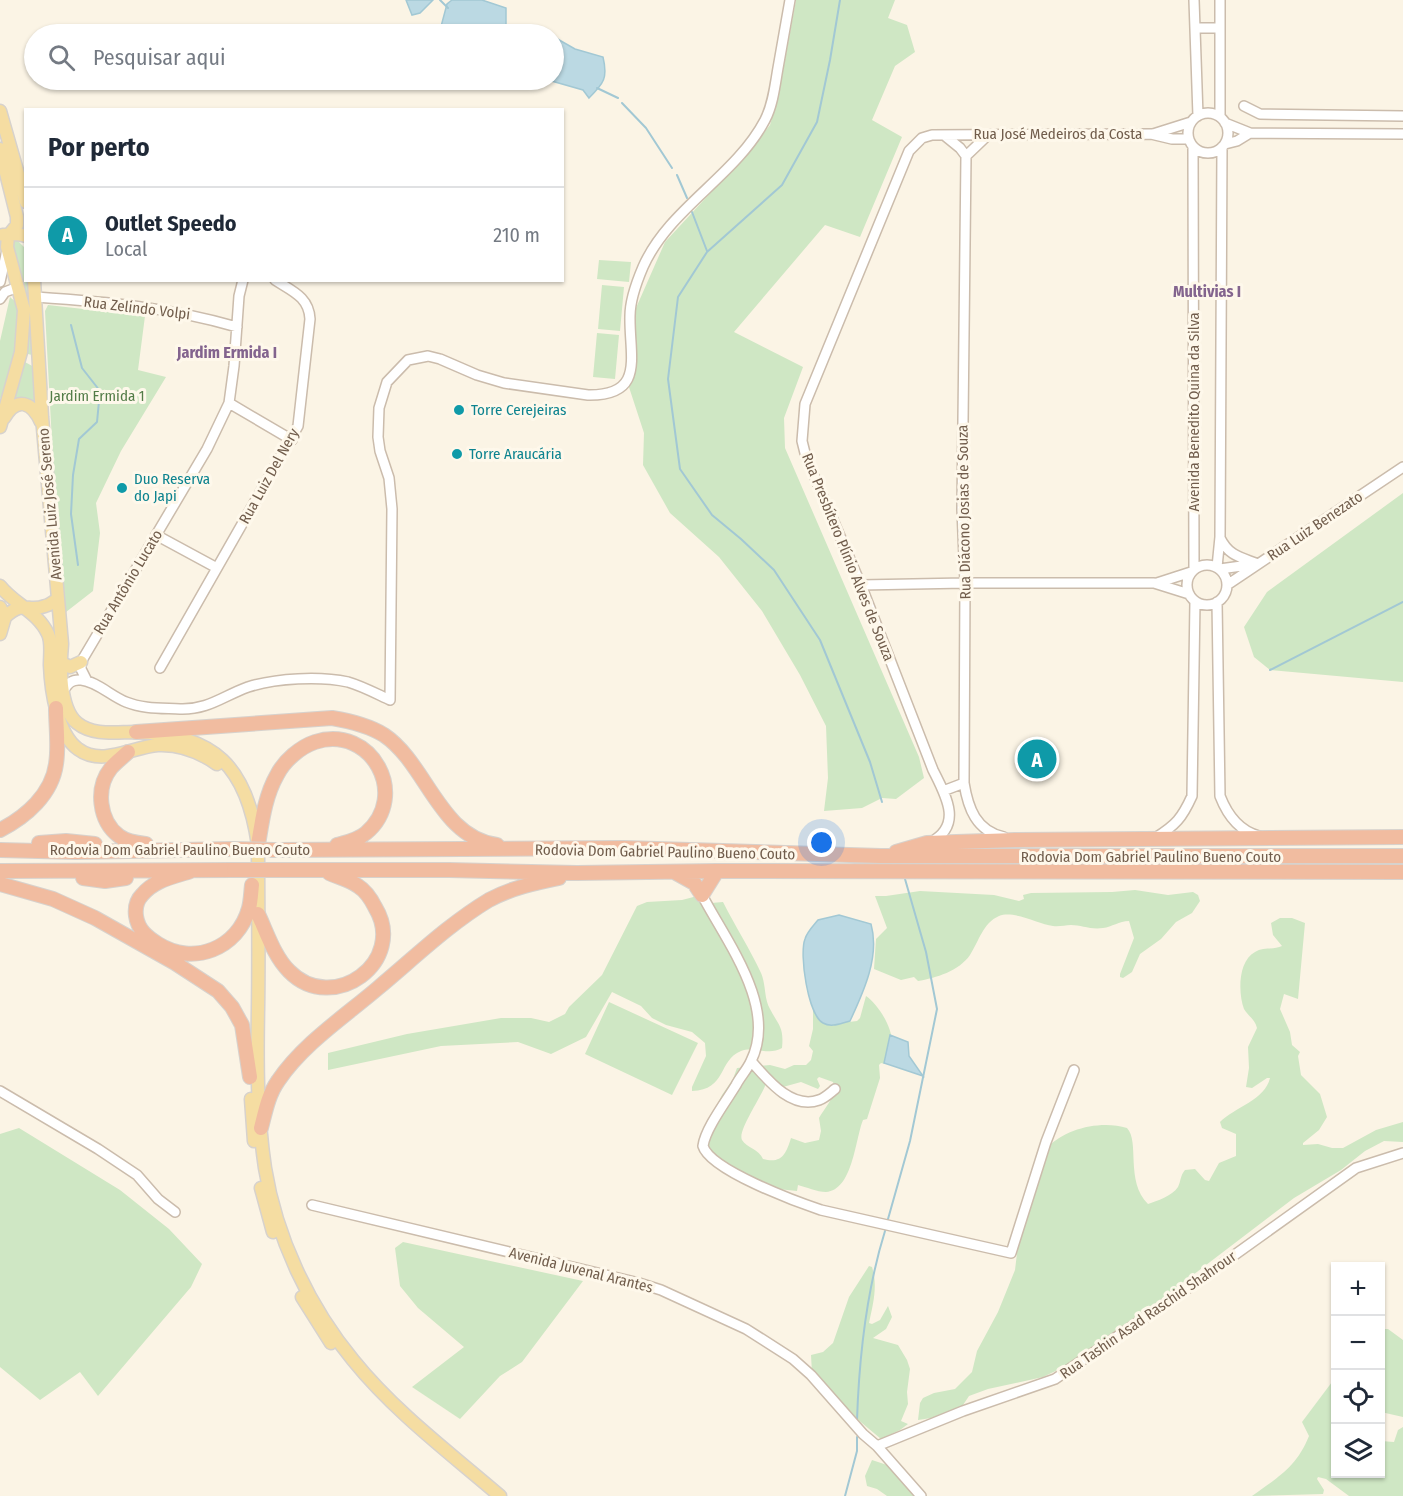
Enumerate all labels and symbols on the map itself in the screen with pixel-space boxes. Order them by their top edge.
street label: Rua José Medeiros da Costa [974,125,1142,143]
district label: Multivias I [1173,282,1241,301]
street label: Rua Zelindo Volpi [83,293,191,323]
street label: Avenida Benedito Quina da Silva [1185,313,1203,511]
district label: Jardim Ermida I [176,343,277,362]
park label: Jardim Ermida 1 [49,387,145,405]
place label: Torre Cerejeiras [471,401,566,419]
marker: Torre Cerejeiras [452,403,466,417]
street label: Rua Luiz Del Nery [235,425,303,527]
street label: Rua Diácono Josias de Souza [953,425,975,599]
street label: Avenida Luiz José Sereno [34,427,66,581]
place label: Torre Araucária [469,445,562,463]
marker: Torre Araucária [450,447,464,461]
street label: Rua Presbítero Plínio Alves de Souza [798,450,898,664]
place label: Duo Reserva do Japi [134,470,210,505]
marker: Duo Reserva do Japi [115,481,129,495]
street label: Rua Luiz Benezato [1264,487,1366,564]
street label: Rua Antônio Lucato [90,526,166,638]
pin: A [1018,736,1056,782]
your location [807,828,836,857]
street label: Rodovia Dom Gabriel Paulino Bueno Couto [50,841,310,859]
street label: Rodovia Dom Gabriel Paulino Bueno Couto [535,841,795,863]
street label: Rodovia Dom Gabriel Paulino Bueno Couto [1021,848,1281,866]
street label: Avenida Juvenal Arantes [507,1243,655,1297]
street label: Rua Tashin Asad Raschid Shahrour [1057,1247,1240,1383]

